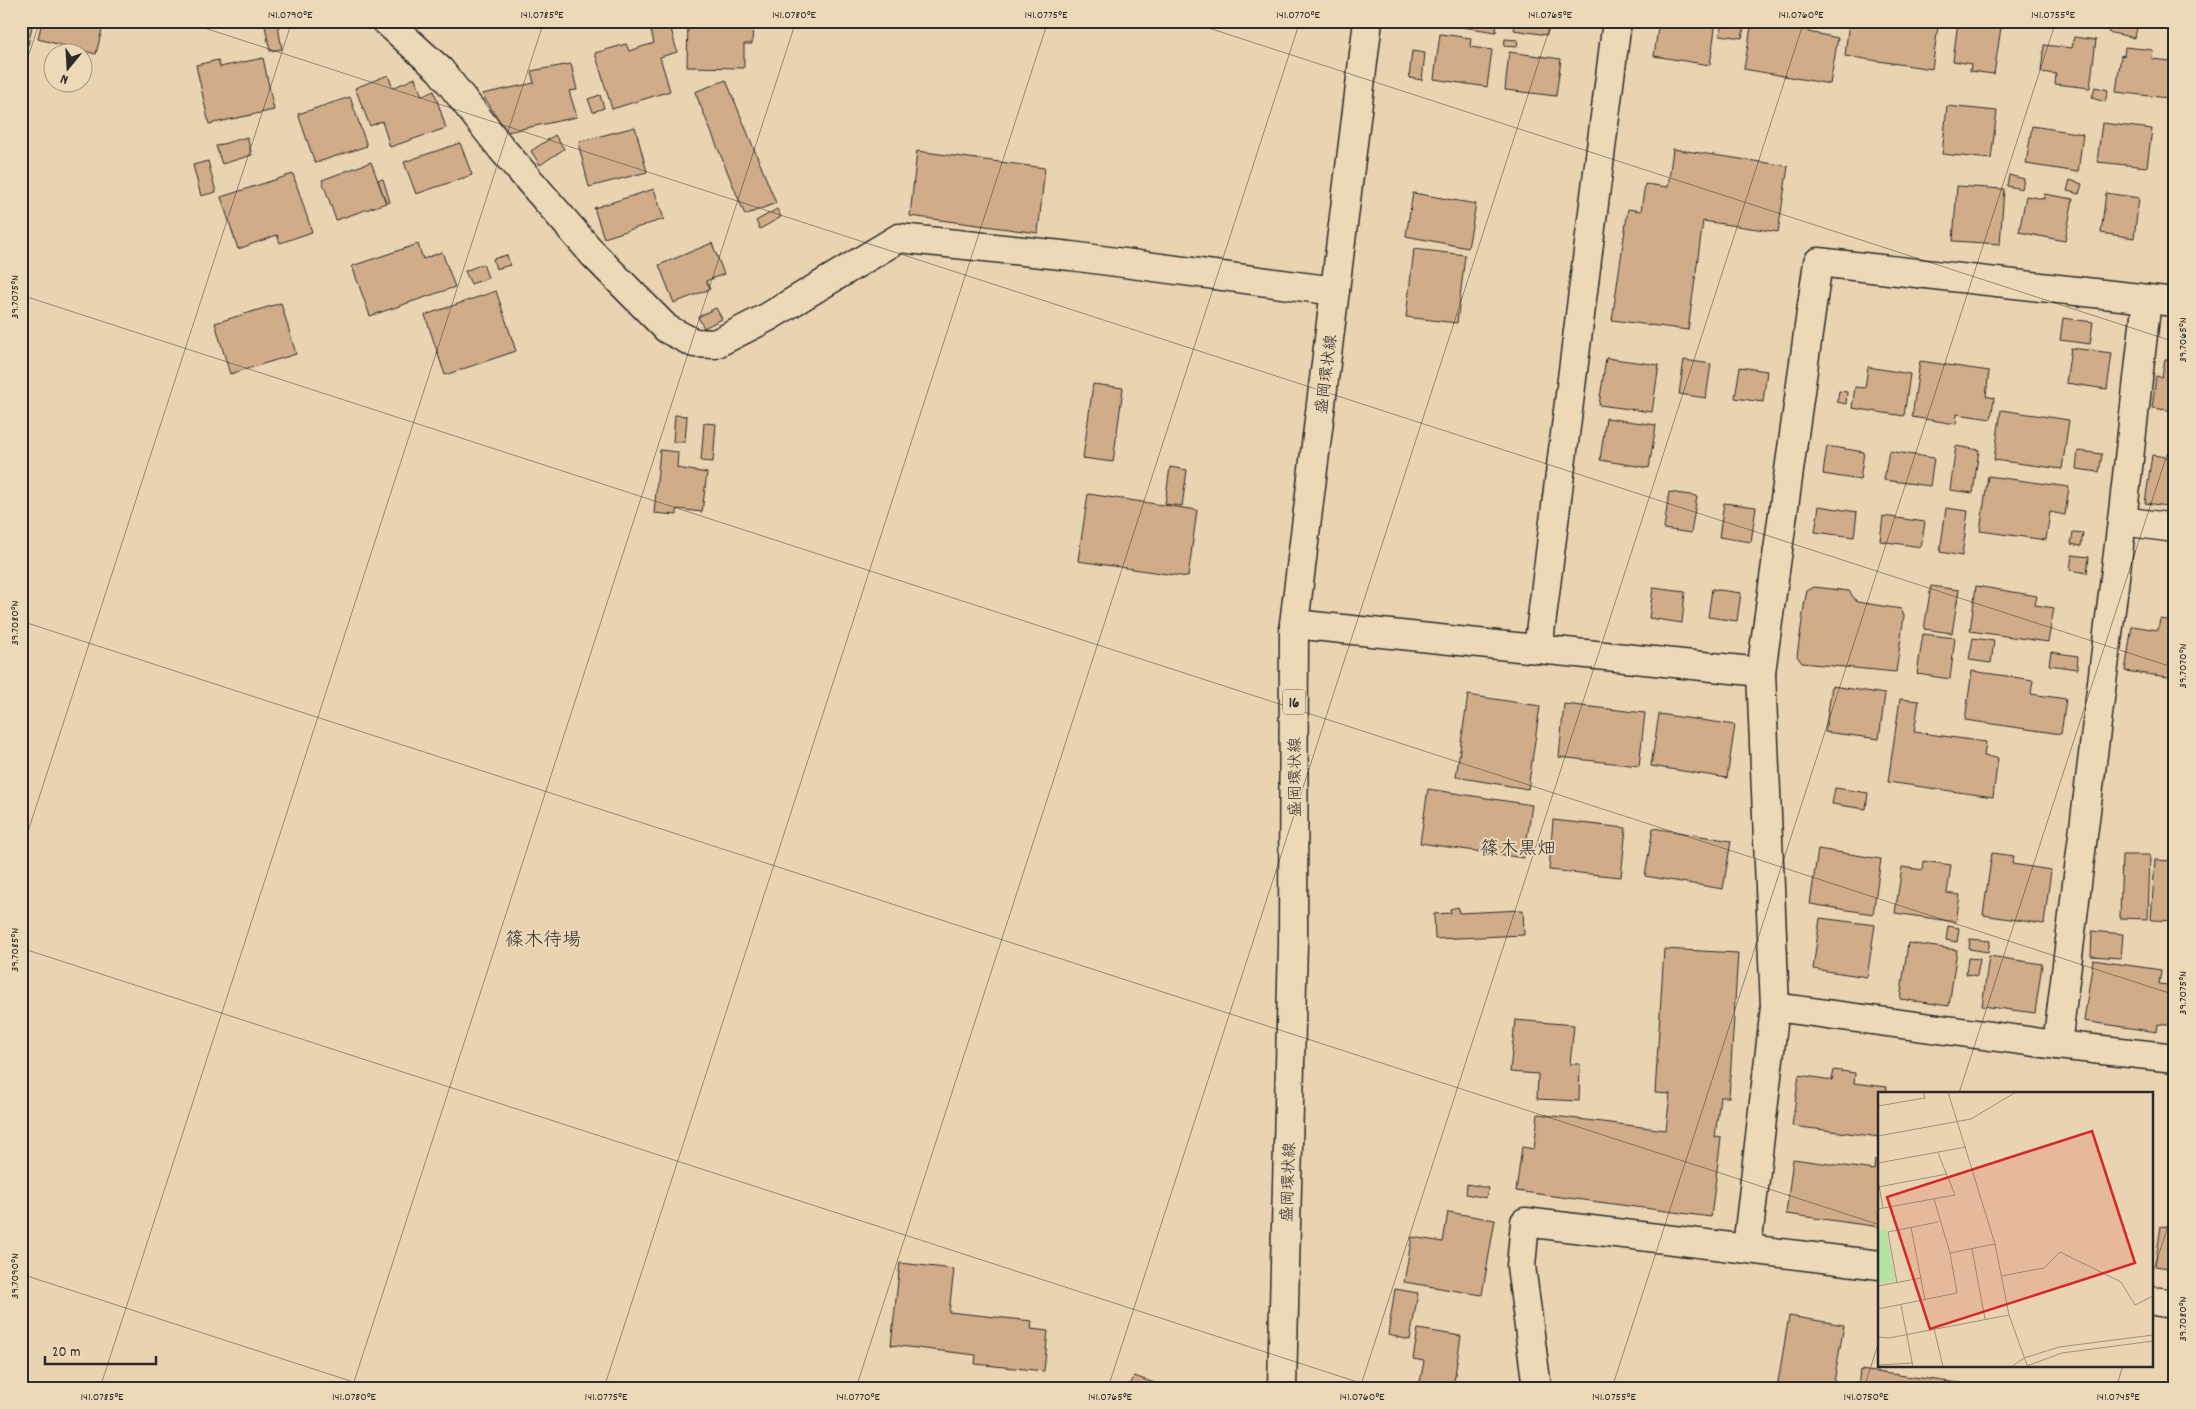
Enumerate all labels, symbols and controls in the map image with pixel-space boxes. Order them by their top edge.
text: 141.0790°E [268,7,313,24]
text: 141.0785°E [520,7,564,24]
text: 141.0780°E [772,7,817,24]
text: 141.0775°E [1025,7,1068,24]
text: 141.0770°E [1276,7,1320,24]
text: 141.0765°E [1528,7,1573,24]
text: 141.0760°E [1778,7,1824,24]
text: 141.0755°E [2031,7,2075,24]
north arrow [42,42,92,92]
text: N [58,68,71,89]
text: 39.7075°N [7,275,24,319]
text: 39.7065°N [2175,317,2192,363]
street label: 盛岡環状線 [1311,333,1344,415]
text: 39.7080°N [7,600,24,646]
text: 39.7070°N [2175,643,2192,688]
road number: 16 [1283,690,1305,714]
street label: 盛岡環状線 [1285,737,1308,817]
district label: 篠木黒畑 [1480,837,1556,864]
text: 39.7085°N [7,928,24,972]
district label: 篠木待場 [505,928,581,955]
text: 39.7075°N [2175,971,2192,1015]
inset map [1878,1092,2154,1366]
street label: 盛岡環状線 [1277,1142,1302,1222]
text: 39.7090°N [7,1253,24,1299]
text: 39.7080°N [2175,1296,2192,1342]
scale bar [45,1334,156,1366]
text: 20 m [52,1342,80,1364]
text: 141.0785°E [80,1389,124,1406]
text: 141.0780°E [332,1389,377,1406]
text: 141.0775°E [585,1389,628,1406]
text: 141.0770°E [836,1389,880,1406]
text: 141.0765°E [1088,1389,1133,1406]
text: 141.0760°E [1339,1389,1385,1406]
text: 141.0755°E [1592,1389,1636,1406]
text: 141.0750°E [1844,1389,1889,1406]
text: 141.0745°E [2096,1389,2140,1406]

